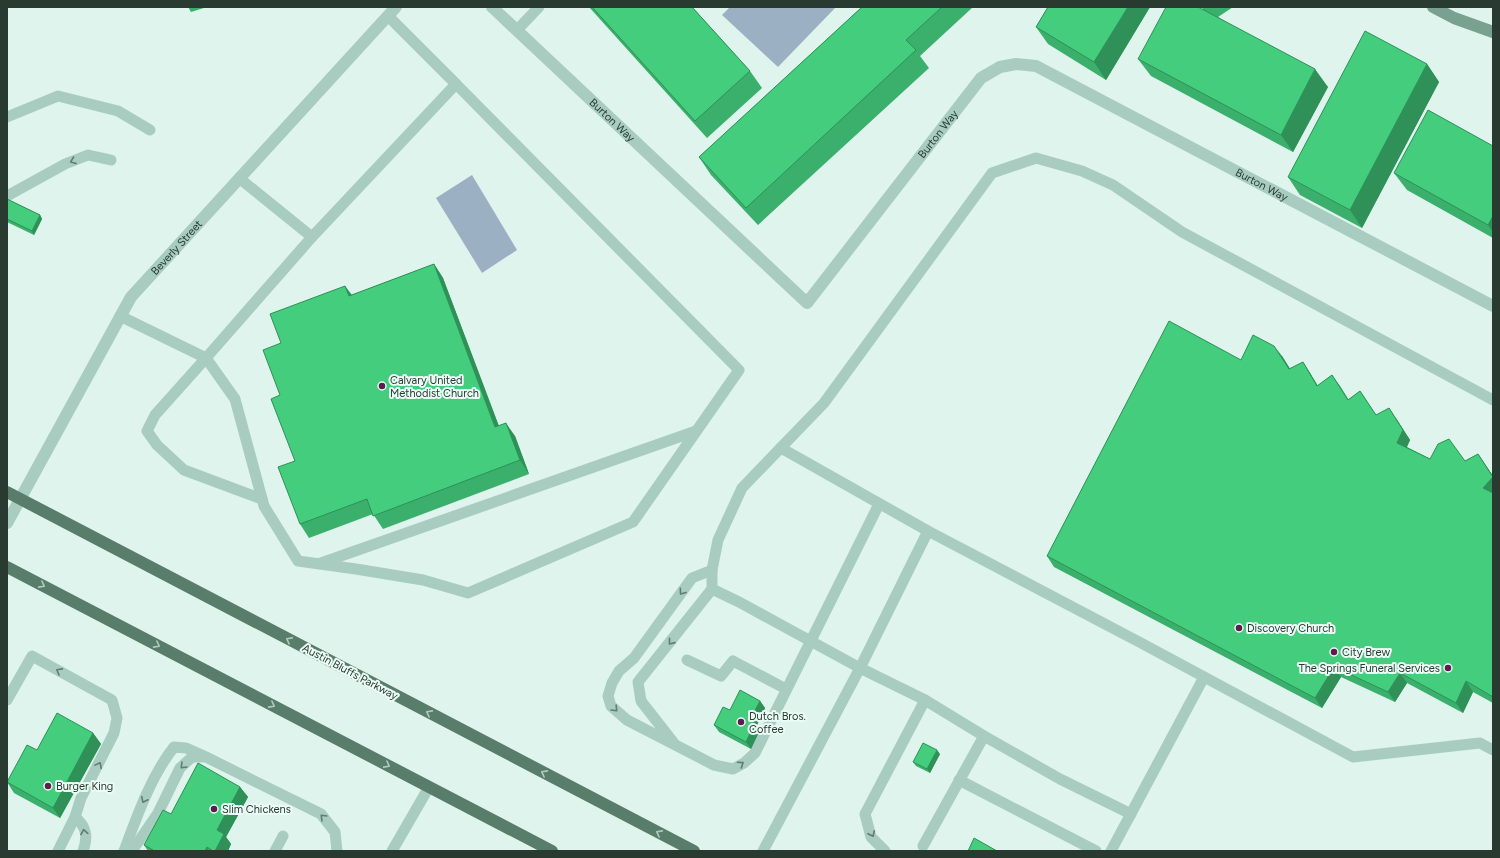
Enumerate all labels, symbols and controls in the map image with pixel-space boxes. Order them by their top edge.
street label: Burton Way [587,96,638,145]
street label: Burton Way [915,107,961,161]
one-way arrow [70,157,77,165]
street label: Burton Way [1233,165,1290,204]
street label: Beverly Street [148,217,205,277]
place label: Calvary United Methodist Church [390,374,479,400]
marker: Calvary United Methodist Church [377,381,387,391]
one-way arrow [37,580,45,587]
one-way arrow [679,588,687,595]
place label: Discovery Church [1247,622,1334,635]
marker: Discovery Church [1234,623,1244,633]
one-way arrow [285,637,293,644]
one-way arrow [668,637,675,644]
one-way arrow [153,640,160,648]
street label: Austin Bluffs Parkway [300,641,400,703]
place label: City Brew [1342,646,1390,659]
marker: City Brew [1329,647,1339,657]
place label: The Springs Funeral Services [1299,662,1440,675]
marker: The Springs Funeral Services [1443,663,1453,673]
one-way arrow [56,668,63,676]
one-way arrow [268,700,275,708]
one-way arrow [610,704,618,712]
one-way arrow [425,710,433,717]
place label: Dutch Bros. Coffee [749,710,806,736]
marker: Dutch Bros. Coffee [736,717,746,727]
one-way arrow [383,760,391,768]
one-way arrow [180,761,188,769]
one-way arrow [94,762,101,770]
one-way arrow [737,762,744,769]
one-way arrow [541,770,548,778]
place label: Burger King [56,780,113,793]
marker: Burger King [43,781,53,791]
one-way arrow [141,796,149,803]
place label: Slim Chickens [222,803,291,816]
marker: Slim Chickens [209,804,219,814]
one-way arrow [320,814,328,822]
one-way arrow [81,829,89,836]
one-way arrow [656,830,663,838]
one-way arrow [867,830,875,837]

